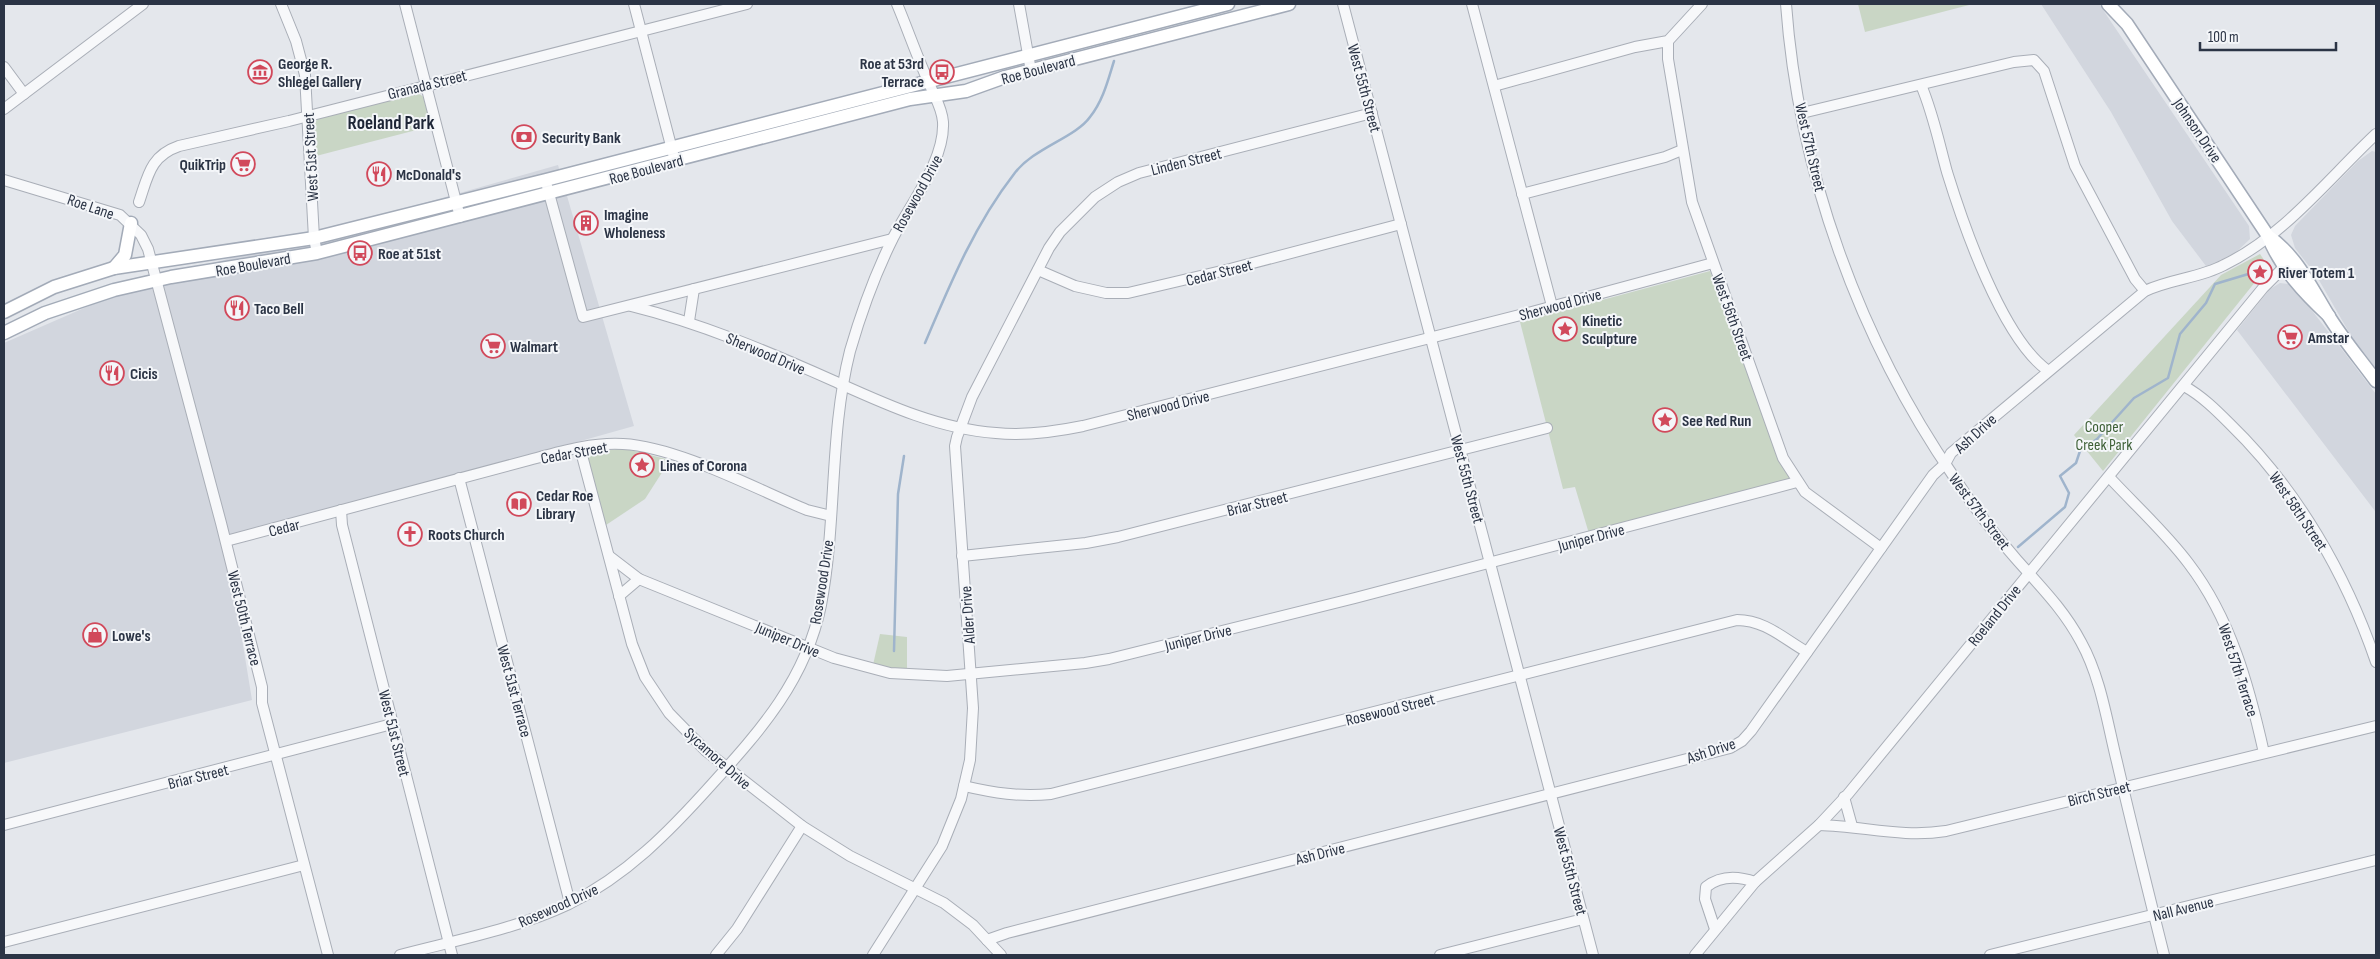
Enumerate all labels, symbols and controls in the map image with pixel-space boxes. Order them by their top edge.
scale bar [2200,20,2336,52]
text: 100 m [2208,28,2239,47]
street label: West 55th Street [1343,42,1384,135]
street label: Roe Boulevard [999,51,1077,89]
place label: George R. Shlegel Gallery [278,55,362,92]
place label: Roe at 53rd Terrace [860,55,924,92]
museum icon: George R. Shlegel Gallery [247,59,273,85]
bus stop icon: Roe at 53rd Terrace [929,59,955,85]
street label: Granada Street [386,66,469,104]
street label: Johnson Drive [2168,94,2225,167]
street label: West 57th Street [1790,101,1829,194]
street label: West 51st Street [300,112,323,202]
district label: Roeland Park [348,112,434,135]
bank icon: Security Bank [511,124,537,150]
place label: Security Bank [542,129,621,148]
street label: Linden Street [1149,145,1224,180]
supermarket icon: QuikTrip [230,151,256,177]
street label: Roe Boulevard [607,151,685,189]
street label: Rosewood Drive [889,152,947,236]
place label: QuikTrip [180,156,226,175]
restaurant icon: McDonald's [366,161,392,187]
place label: McDonald's [396,166,461,185]
street label: Roe Lane [65,191,116,224]
place label: Imagine Wholeness [604,206,665,243]
building icon: Imagine Wholeness [573,210,599,236]
bus stop icon: Roe at 51st [347,240,373,266]
place label: Roe at 51st [378,245,441,264]
street label: Roe Boulevard [214,250,292,281]
street label: Cedar Street [1184,256,1255,291]
place icon: River Totem 1 [2247,259,2273,285]
place label: River Totem 1 [2278,264,2355,283]
street label: West 56th Street [1707,271,1756,364]
street label: Sherwood Drive [1517,285,1604,326]
restaurant icon: Taco Bell [224,295,250,321]
place label: Taco Bell [254,300,304,319]
place label: Kinetic Sculpture [1582,312,1637,349]
place icon: Kinetic Sculpture [1552,316,1578,342]
supermarket icon: Amstar [2277,324,2303,350]
street label: Sherwood Drive [723,329,808,380]
place label: Amstar [2307,329,2349,348]
supermarket icon: Walmart [480,333,506,359]
place label: Walmart [510,338,558,357]
restaurant icon: Cicis [99,360,125,386]
place label: Cicis [130,365,158,384]
street label: Sherwood Drive [1125,387,1212,426]
place icon: See Red Run [1652,407,1678,433]
street label: Ash Drive [1950,410,2001,459]
place label: See Red Run [1682,412,1751,431]
park label: Cooper Creek Park [2076,418,2132,455]
street label: West 55th Street [1446,433,1487,526]
street label: Cedar Street [539,438,609,469]
place icon: Lines of Corona [629,452,655,478]
place label: Lines of Corona [660,457,747,476]
street label: West 58th Street [2264,469,2331,555]
street label: West 57th Street [1944,470,2014,554]
place label: Cedar Roe Library [536,487,594,524]
street label: Briar Street [1225,488,1290,521]
library icon: Cedar Roe Library [506,491,532,517]
street label: Cedar [267,515,302,541]
street label: Juniper Drive [1555,520,1627,557]
church icon: Roots Church [397,521,423,547]
place label: Roots Church [428,526,505,545]
street label: Rosewood Drive [806,539,839,626]
street label: West 50th Terrace [223,569,265,668]
street label: Roeland Drive [1965,581,2026,650]
street label: Alder Drive [957,585,980,646]
street label: Juniper Drive [752,618,822,662]
street label: Juniper Drive [1162,621,1234,656]
shop icon: Lowe's [82,622,108,648]
street label: West 57th Terrace [2214,622,2262,719]
place label: Lowe's [112,627,151,646]
street label: West 51st Terrace [492,643,535,740]
street label: West 51st Street [374,688,414,779]
street label: Rosewood Street [1344,690,1437,731]
street label: Sycamore Drive [680,724,754,794]
street label: Ash Drive [1684,735,1738,768]
street label: Briar Street [166,761,231,794]
street label: Birch Street [2066,777,2133,811]
street label: West 55th Street [1549,825,1590,918]
street label: Ash Drive [1293,839,1347,870]
street label: Rosewood Drive [516,880,601,932]
street label: Nall Avenue [2151,893,2216,926]

